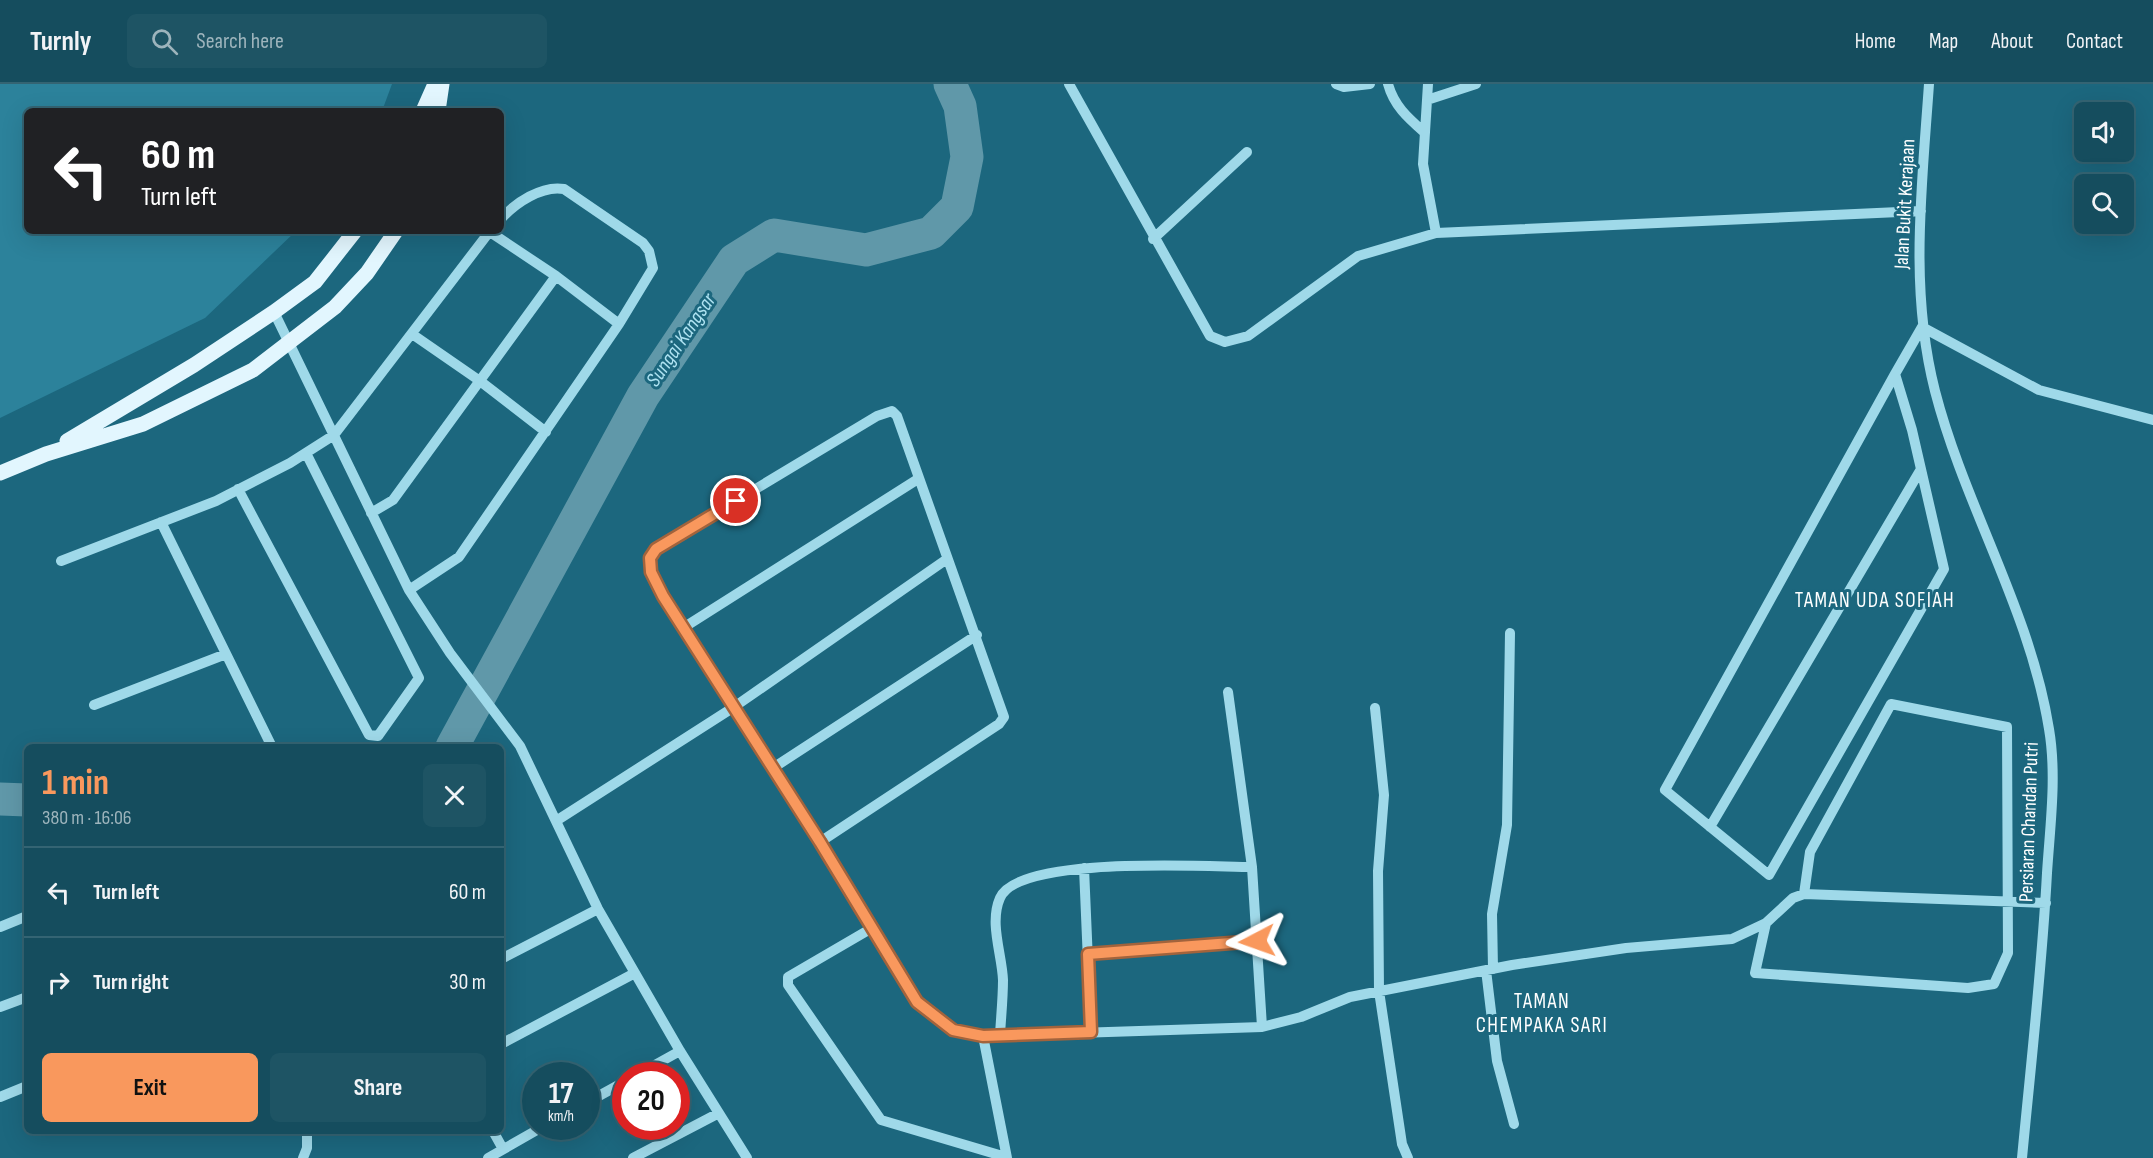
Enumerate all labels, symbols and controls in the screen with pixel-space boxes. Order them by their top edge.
search box [127,14,547,68]
text: Turnly [30,25,91,58]
icon: search [148,25,181,58]
text: Search here [196,28,284,55]
text: Home [1855,29,1896,54]
text: Map [1929,29,1958,54]
text: About [1991,29,2033,54]
text: Contact [2066,29,2123,54]
map controls [2074,102,2134,234]
button: sound [2074,102,2134,162]
text: 60 m [141,130,215,181]
icon: left [42,132,120,210]
street label: Jalan Bukit Kerajaan [1890,138,1920,271]
button: search [2074,174,2134,234]
text: Turn left [141,181,217,213]
water label: Sungai Kangsar [641,288,722,391]
pin [710,475,761,526]
icon: arrive [719,484,752,517]
district label: TAMAN UDA SOFIAH [1795,588,1955,613]
street label: Persiaran Chandan Putri [2014,742,2044,902]
text: 1 min [42,762,109,805]
button: close [423,764,486,827]
text: 380 m · 16:06 [42,806,132,830]
icon: left [42,876,75,909]
text: Turn left [93,879,159,906]
text: 60 m [449,879,486,906]
position arrow [1225,909,1289,973]
icon: right [42,966,75,999]
text: Turn right [93,969,169,996]
text: 30 m [449,969,486,996]
district label: TAMAN CHEMPAKA SARI [1476,989,1608,1038]
button: Exit [42,1053,258,1122]
button: Share [270,1053,486,1122]
speed limit sign: 20 [612,1062,690,1140]
text: 17 [549,1076,573,1112]
text: km/h [548,1107,574,1126]

